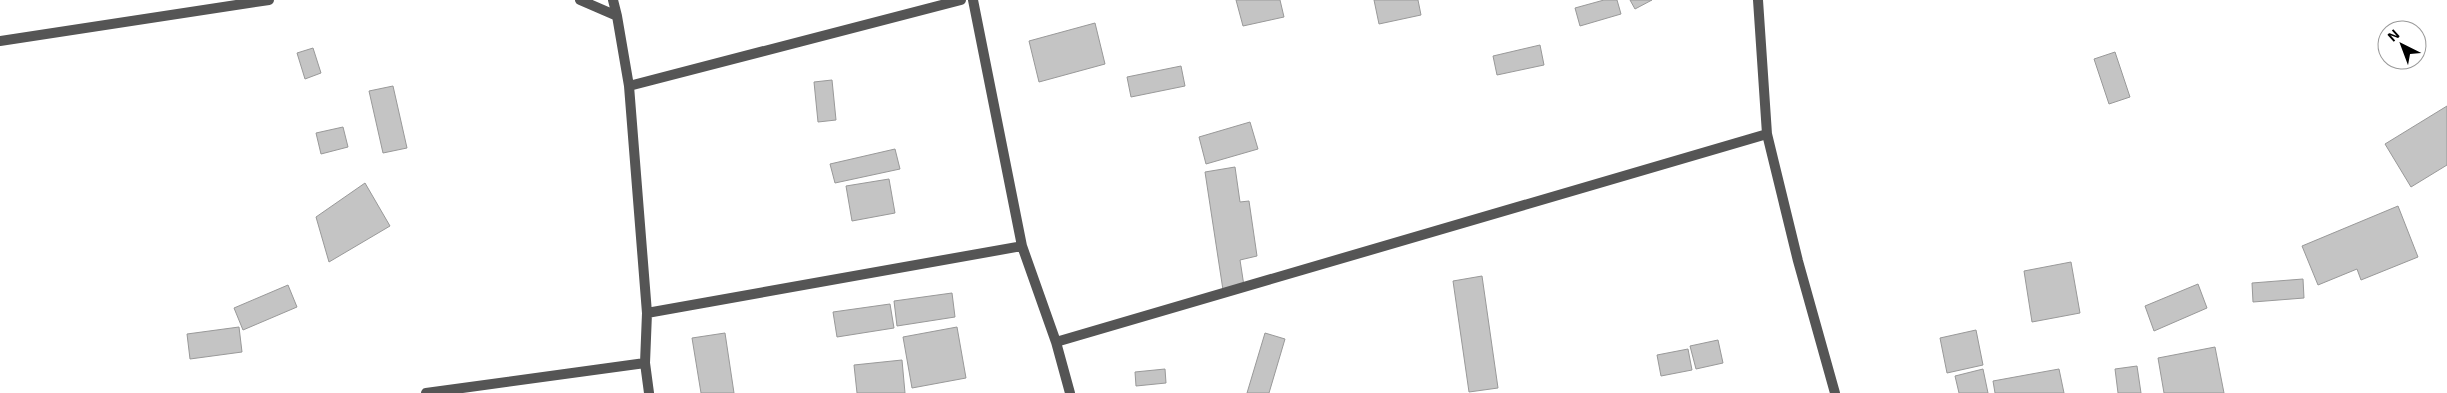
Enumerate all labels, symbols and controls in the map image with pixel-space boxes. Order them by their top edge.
north arrow [2377,20,2427,70]
text: N [2384,25,2402,45]

